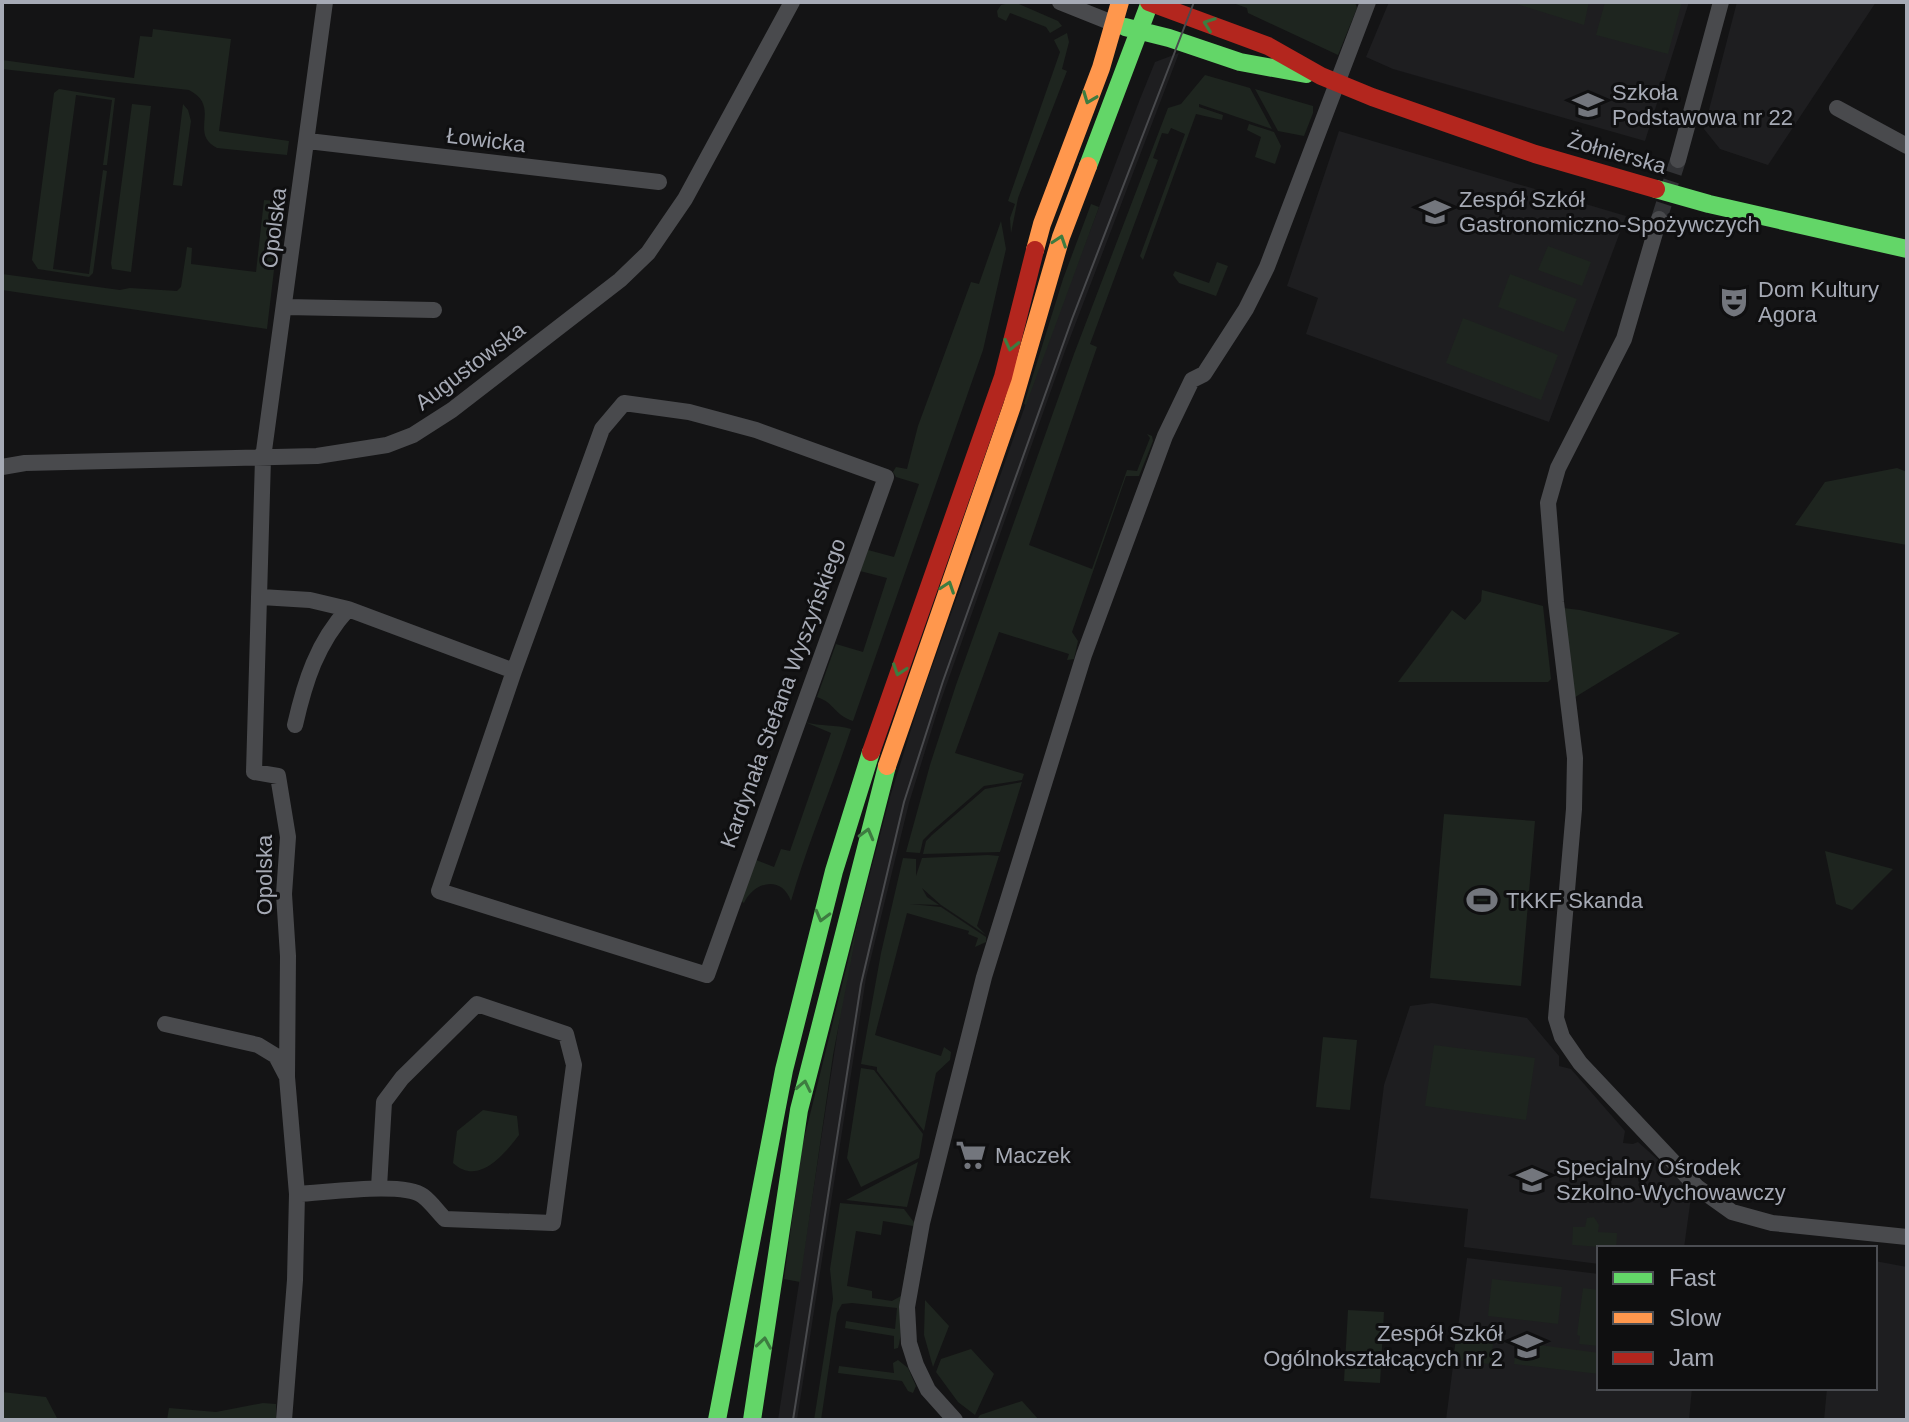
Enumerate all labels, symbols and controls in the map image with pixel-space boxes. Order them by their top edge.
one-way arrow [1203,17,1217,34]
place label: Szkoła Podstawowa nr 22 [1612,80,1793,130]
school or university icon: Szkoła Podstawowa nr 22 [1571,88,1605,122]
one-way arrow [1083,90,1099,104]
street label: Łowicka [445,123,528,157]
street label: Żołnierska [1565,127,1670,179]
street label: Opolska [257,186,291,270]
place label: Zespół Szkół Gastronomiczno-Spożywczych [1459,187,1760,237]
school or university icon: Zespół Szkół Gastronomiczno-Spożywczych [1418,195,1452,229]
one-way arrow [1050,235,1066,249]
place label: Dom Kultury Agora [1758,277,1879,327]
theatre icon: Dom Kultury Agora [1717,285,1751,319]
street label: Augustowska [410,316,530,415]
one-way arrow [1004,338,1021,352]
street label: Kardynała Stefana Wyszyńskiego [715,535,851,851]
one-way arrow [938,581,955,595]
one-way arrow [892,663,909,677]
one-way arrow [858,827,875,841]
street label: Opolska [252,834,277,915]
sports icon: TKKF Skanda [1465,883,1499,917]
place label: TKKF Skanda [1506,888,1644,913]
one-way arrow [815,908,832,922]
one-way arrow [794,1079,811,1093]
supermarket icon: Maczek [954,1138,988,1172]
place label: Maczek [995,1143,1072,1168]
place label: Specjalny Ośrodek Szkolno-Wychowawczy [1556,1155,1786,1205]
school or university icon: Specjalny Ośrodek Szkolno-Wychowawczy [1515,1163,1549,1197]
legend [1597,1246,1877,1390]
text: Fast [1669,1264,1716,1291]
text: Slow [1669,1304,1722,1331]
place label: Zespół Szkół Ogólnokształcących nr 2 [1263,1321,1503,1371]
school or university icon: Zespół Szkół Ogólnokształcących nr 2 [1510,1329,1544,1363]
one-way arrow [755,1336,772,1350]
text: Jam [1669,1344,1714,1371]

